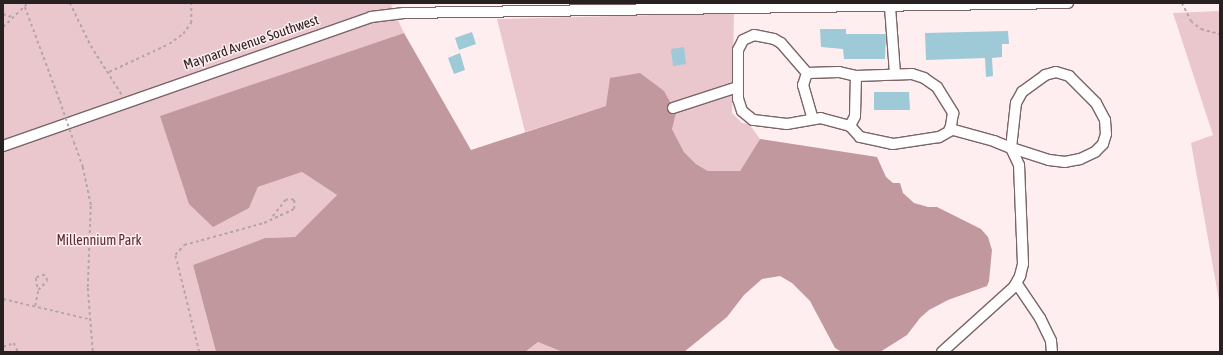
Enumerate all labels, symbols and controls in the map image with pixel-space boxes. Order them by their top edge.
street label: Maynard Avenue Southwest [181,11,321,73]
park label: Millennium Park [56,232,142,248]

